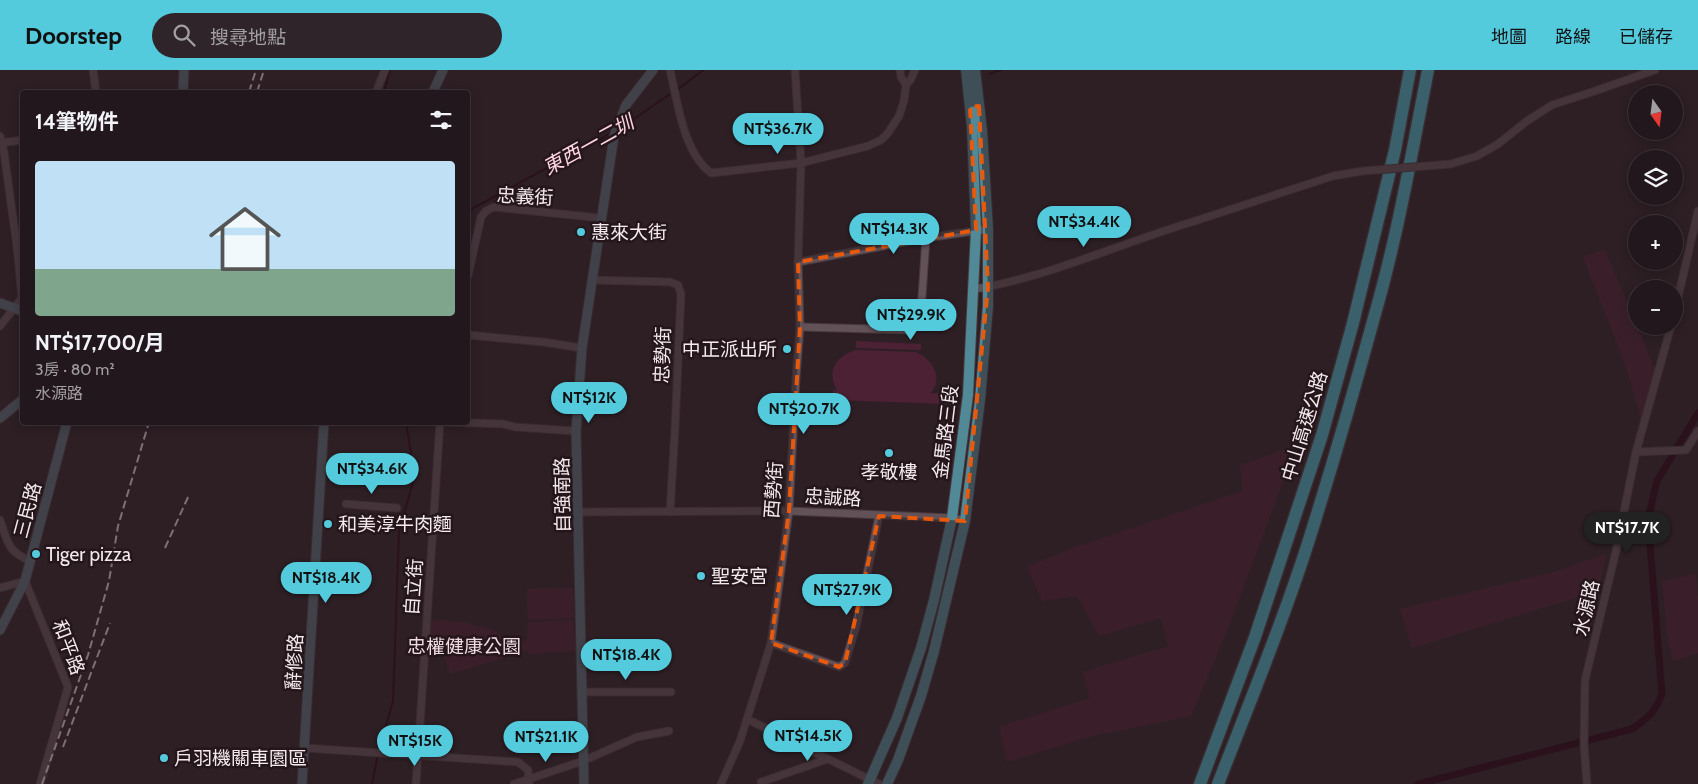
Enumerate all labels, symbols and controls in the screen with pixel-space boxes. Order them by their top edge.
search box [152,13,502,58]
text: Doorstep [25,21,122,50]
icon: search [170,21,198,49]
text: 搜尋地點 [210,26,286,49]
text: 地圖 [1491,26,1527,48]
text: 路線 [1555,26,1591,48]
text: 已儲存 [1619,26,1673,48]
north arrow [1628,85,1682,140]
map controls [1628,85,1683,335]
icon: filters [427,106,455,134]
text: 14筆物件 [35,109,119,134]
water label: 東西一二圳 [538,109,640,180]
pin: NT$36.7K [726,112,830,155]
text: NT$36.7K [744,119,812,138]
button: layers [1628,150,1683,205]
street label: 忠義街 [496,184,554,209]
icon: home [200,194,290,284]
pin: NT$34.4K [1032,206,1136,248]
pin: NT$14.3K [842,212,946,255]
text: NT$34.4K [1048,212,1120,231]
button: + [1628,215,1683,270]
text: NT$14.3K [860,219,928,238]
place label: 惠來大街 [591,221,667,244]
marker: 惠來大街 [575,226,587,238]
button: − [1628,280,1683,335]
pin: NT$29.9K [859,298,963,341]
text: NT$29.9K [877,305,945,324]
street label: 忠勢街 [650,326,675,384]
text: NT$17,700/月 [35,330,165,355]
place label: 中正派出所 [682,338,777,361]
marker: 中正派出所 [781,343,793,355]
text: 3房 · 80 m² [35,360,114,379]
street label: 中山高速公路 [1277,368,1332,484]
pin: NT$12K [548,382,630,424]
text: 水源路 [35,384,83,403]
street label: 金馬路三段 [928,384,963,481]
text: NT$12K [562,388,616,407]
pin: NT$20.7K [752,392,856,435]
text: NT$20.7K [769,399,839,418]
marker: 孝敬樓 [883,447,895,459]
pin: NT$34.6K [320,452,424,495]
street label: 自強南路 [550,457,575,533]
text: NT$34.6K [337,459,407,478]
street label: 西勢街 [760,461,787,519]
place label: 孝敬樓 [860,461,918,484]
street label: 三民路 [9,480,46,541]
street label: 忠誠路 [804,485,862,510]
pin: NT$17.7K [1575,512,1679,554]
place label: 和美淳牛肉麵 [338,513,452,536]
marker: 和美淳牛肉麵 [322,518,334,530]
text: NT$17.7K [1595,518,1659,537]
place label: Tiger pizza [46,543,131,566]
marker: Tiger pizza [30,548,42,560]
street label: 自立街 [400,558,427,616]
pin: NT$18.4K [274,562,378,604]
place label: 聖安宮 [711,565,768,588]
text: NT$18.4K [292,568,360,587]
marker: 聖安宮 [695,570,707,582]
pin: NT$27.9K [795,574,899,616]
street label: 水源路 [1569,578,1604,638]
text: NT$27.9K [813,580,881,599]
street label: 和平路 [48,616,89,678]
street label: 辭修路 [282,633,307,691]
park label: 忠權健康公園 [407,635,521,658]
pin: NT$18.4K [574,638,678,681]
text: NT$18.4K [592,645,660,664]
pin: NT$21.1K [494,720,598,763]
pin: NT$14.5K [756,720,860,762]
pin: NT$15K [374,724,456,767]
text: NT$14.5K [774,726,842,745]
text: NT$21.1K [514,727,578,746]
text: NT$15K [388,731,442,750]
place label: 戶羽機關車園區 [174,747,307,770]
marker: 戶羽機關車園區 [158,752,170,764]

